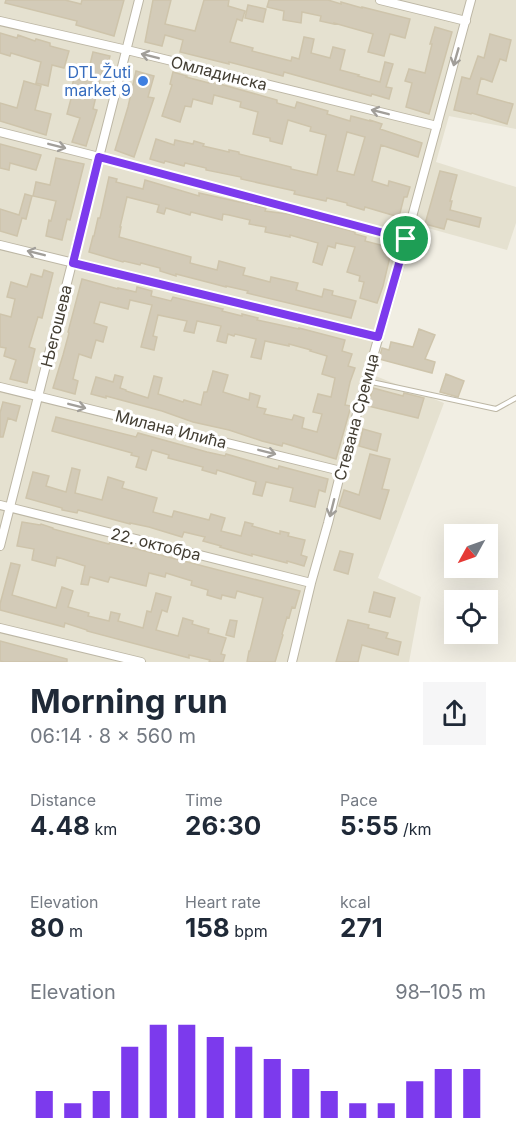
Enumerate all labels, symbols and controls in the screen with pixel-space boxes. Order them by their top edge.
one-way arrow [450,47,461,66]
one-way arrow [140,49,159,61]
street label: Омладинска [169,51,269,95]
place label: DTL Žuti market 9 [64,62,131,100]
marker: DTL Žuti market 9 [136,74,150,88]
one-way arrow [371,106,390,118]
one-way arrow [47,141,66,153]
pin [380,213,431,264]
icon: arrive [389,222,422,255]
one-way arrow [26,247,45,259]
street label: Његошева [36,283,76,369]
street label: Стевана Сремца [329,351,383,483]
one-way arrow [67,401,86,413]
street label: Милана Илића [113,405,229,453]
one-way arrow [257,447,276,459]
one-way arrow [326,498,338,517]
street label: 22. октобра [109,523,203,565]
north arrow [444,524,498,578]
map controls [444,524,498,644]
button: locate [444,590,498,644]
text: Morning run [30,681,228,721]
button: share [423,682,486,745]
text: 06:14 · 8 × 560 m [30,724,196,748]
text: Distance [30,790,96,810]
text: Time [185,790,223,810]
text: Pace [340,790,378,810]
text: 4.48 [30,810,90,841]
text: 26:30 [185,810,261,841]
text: 5:55 [340,810,399,841]
text: km [90,819,117,839]
text: /km [399,819,432,839]
text: Elevation [30,892,99,912]
text: Heart rate [185,892,261,912]
text: kcal [340,892,371,912]
text: 80 [30,912,64,943]
text: 158 [185,912,230,943]
text: 271 [340,912,383,943]
text: m [64,921,83,941]
text: bpm [230,921,268,941]
text: Elevation [30,980,116,1004]
text: 98–105 m [395,980,486,1004]

